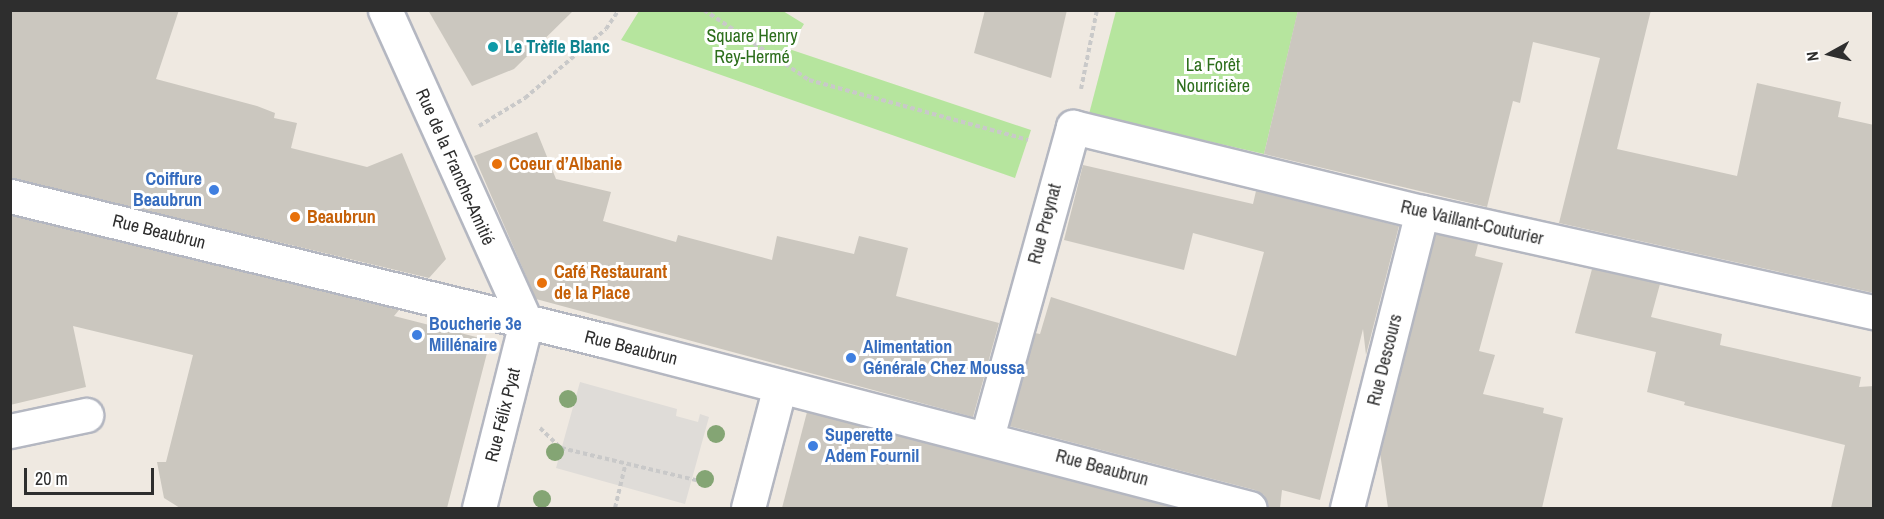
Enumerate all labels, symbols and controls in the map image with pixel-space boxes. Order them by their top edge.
north arrow [1800,24,1860,84]
park label: Square Henry Rey-Hermé [706,26,798,68]
place label: Le Trèfle Blanc [505,36,610,58]
marker: Le Trèfle Blanc [486,40,500,54]
text: N [1801,50,1824,63]
park label: La Forêt Nourricière [1176,55,1250,98]
street label: Rue de la Franche-Amitié [411,85,499,249]
place label: Coeur d’Albanie [509,153,622,175]
marker: Coeur d’Albanie [490,157,504,171]
place label: Coiffure Beaubrun [133,169,202,212]
street label: Rue Preynat [1024,182,1066,266]
marker: Coiffure Beaubrun [207,183,221,197]
street label: Rue Vaillant-Couturier [1399,196,1545,250]
place label: Beaubrun [307,206,376,228]
street label: Rue Beaubrun [110,210,208,254]
marker: Beaubrun [288,210,302,224]
place label: Café Restaurant de la Place [554,262,667,304]
marker: Café Restaurant de la Place [535,276,549,290]
street label: Rue Descours [1363,312,1407,408]
place label: Boucherie 3e Millénaire [429,314,522,356]
street label: Rue Beaubrun [582,326,680,370]
marker: Boucherie 3e Millénaire [410,328,424,342]
place label: Alimentation Générale Chez Moussa [863,337,1025,380]
marker: Alimentation Générale Chez Moussa [844,351,858,365]
street label: Rue Félix Pyat [481,366,525,464]
place label: Superette Adem Fournil [825,425,919,468]
marker: Superette Adem Fournil [806,439,820,453]
street label: Rue Beaubrun [1053,445,1151,491]
scale bar [27,456,158,494]
text: 20 m [35,466,68,491]

